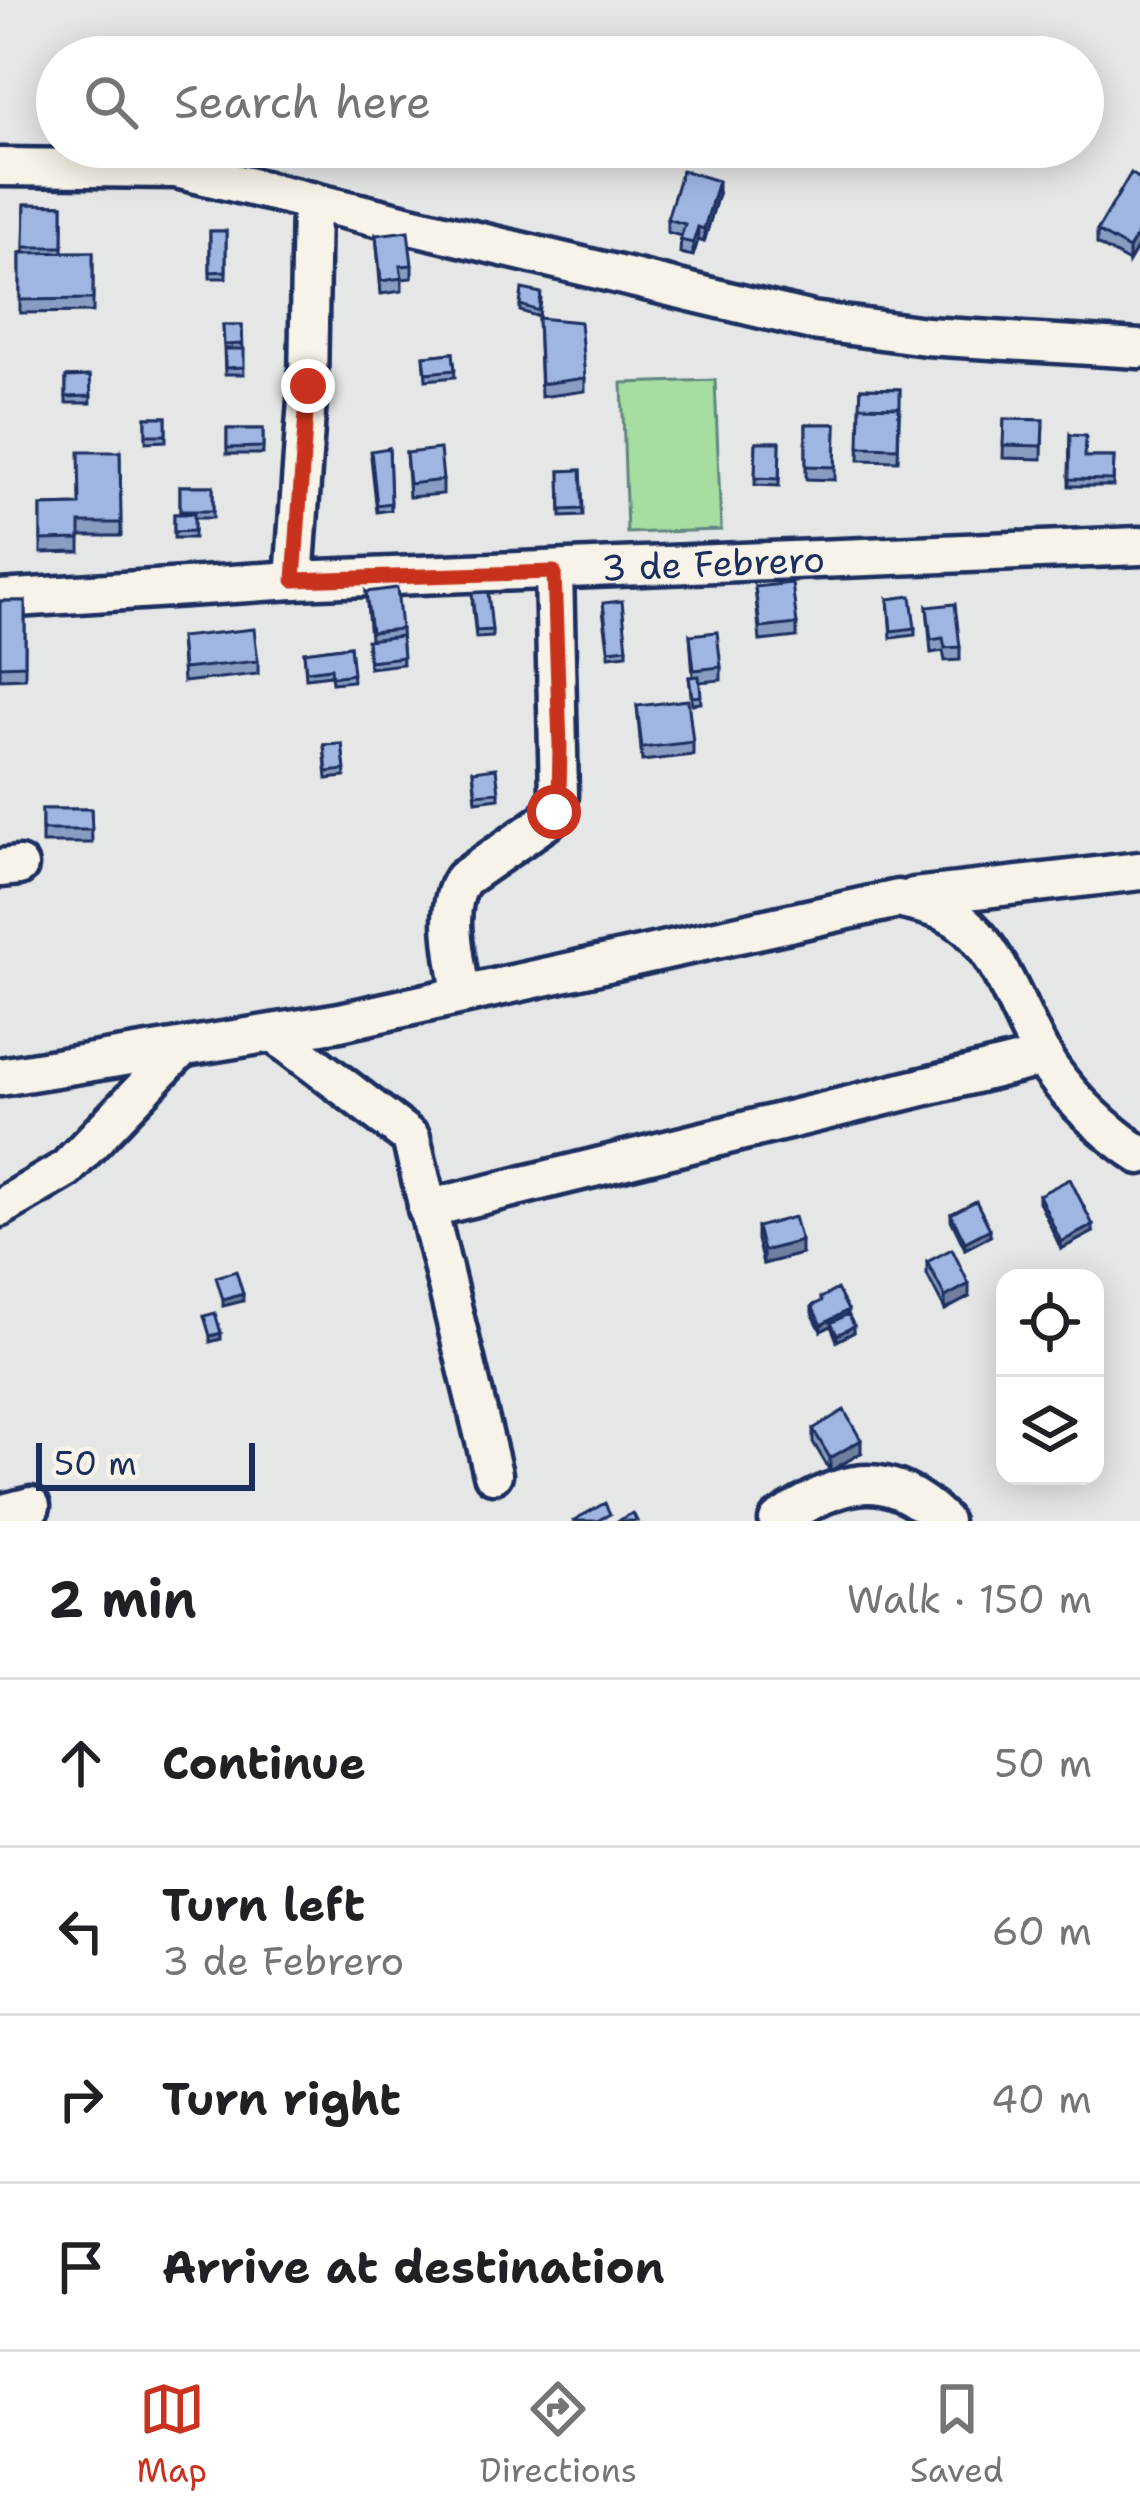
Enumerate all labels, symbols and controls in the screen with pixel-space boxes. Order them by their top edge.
search box [36,36,1104,168]
icon: search [78,69,144,135]
text: Search here [174,72,431,132]
route end [281,359,335,413]
street label: 3 de Febrero [600,534,826,592]
route start [527,785,581,839]
map controls [996,1269,1104,1485]
button: locate [996,1269,1104,1377]
button: layers [996,1377,1104,1485]
scale bar [36,1437,255,1490]
text: 50 m [54,1441,137,1486]
text: 2 min [48,1565,197,1633]
text: Walk · 150 m [847,1573,1092,1625]
icon: ahead [48,1730,114,1796]
text: Continue [162,1733,366,1793]
text: 50 m [994,1737,1092,1789]
text: Turn left [162,1875,365,1935]
icon: left [48,1898,114,1964]
text: 60 m [992,1905,1092,1957]
text: 3 de Febrero [162,1935,404,1987]
icon: right [48,2066,114,2132]
text: Turn right [162,2069,401,2129]
text: 40 m [991,2073,1092,2125]
icon: arrive [48,2234,114,2300]
text: Arrive at destination [162,2237,665,2297]
tab: Map [136,2376,207,2493]
tab: Directions [480,2376,637,2493]
tab: Saved [910,2376,1004,2493]

